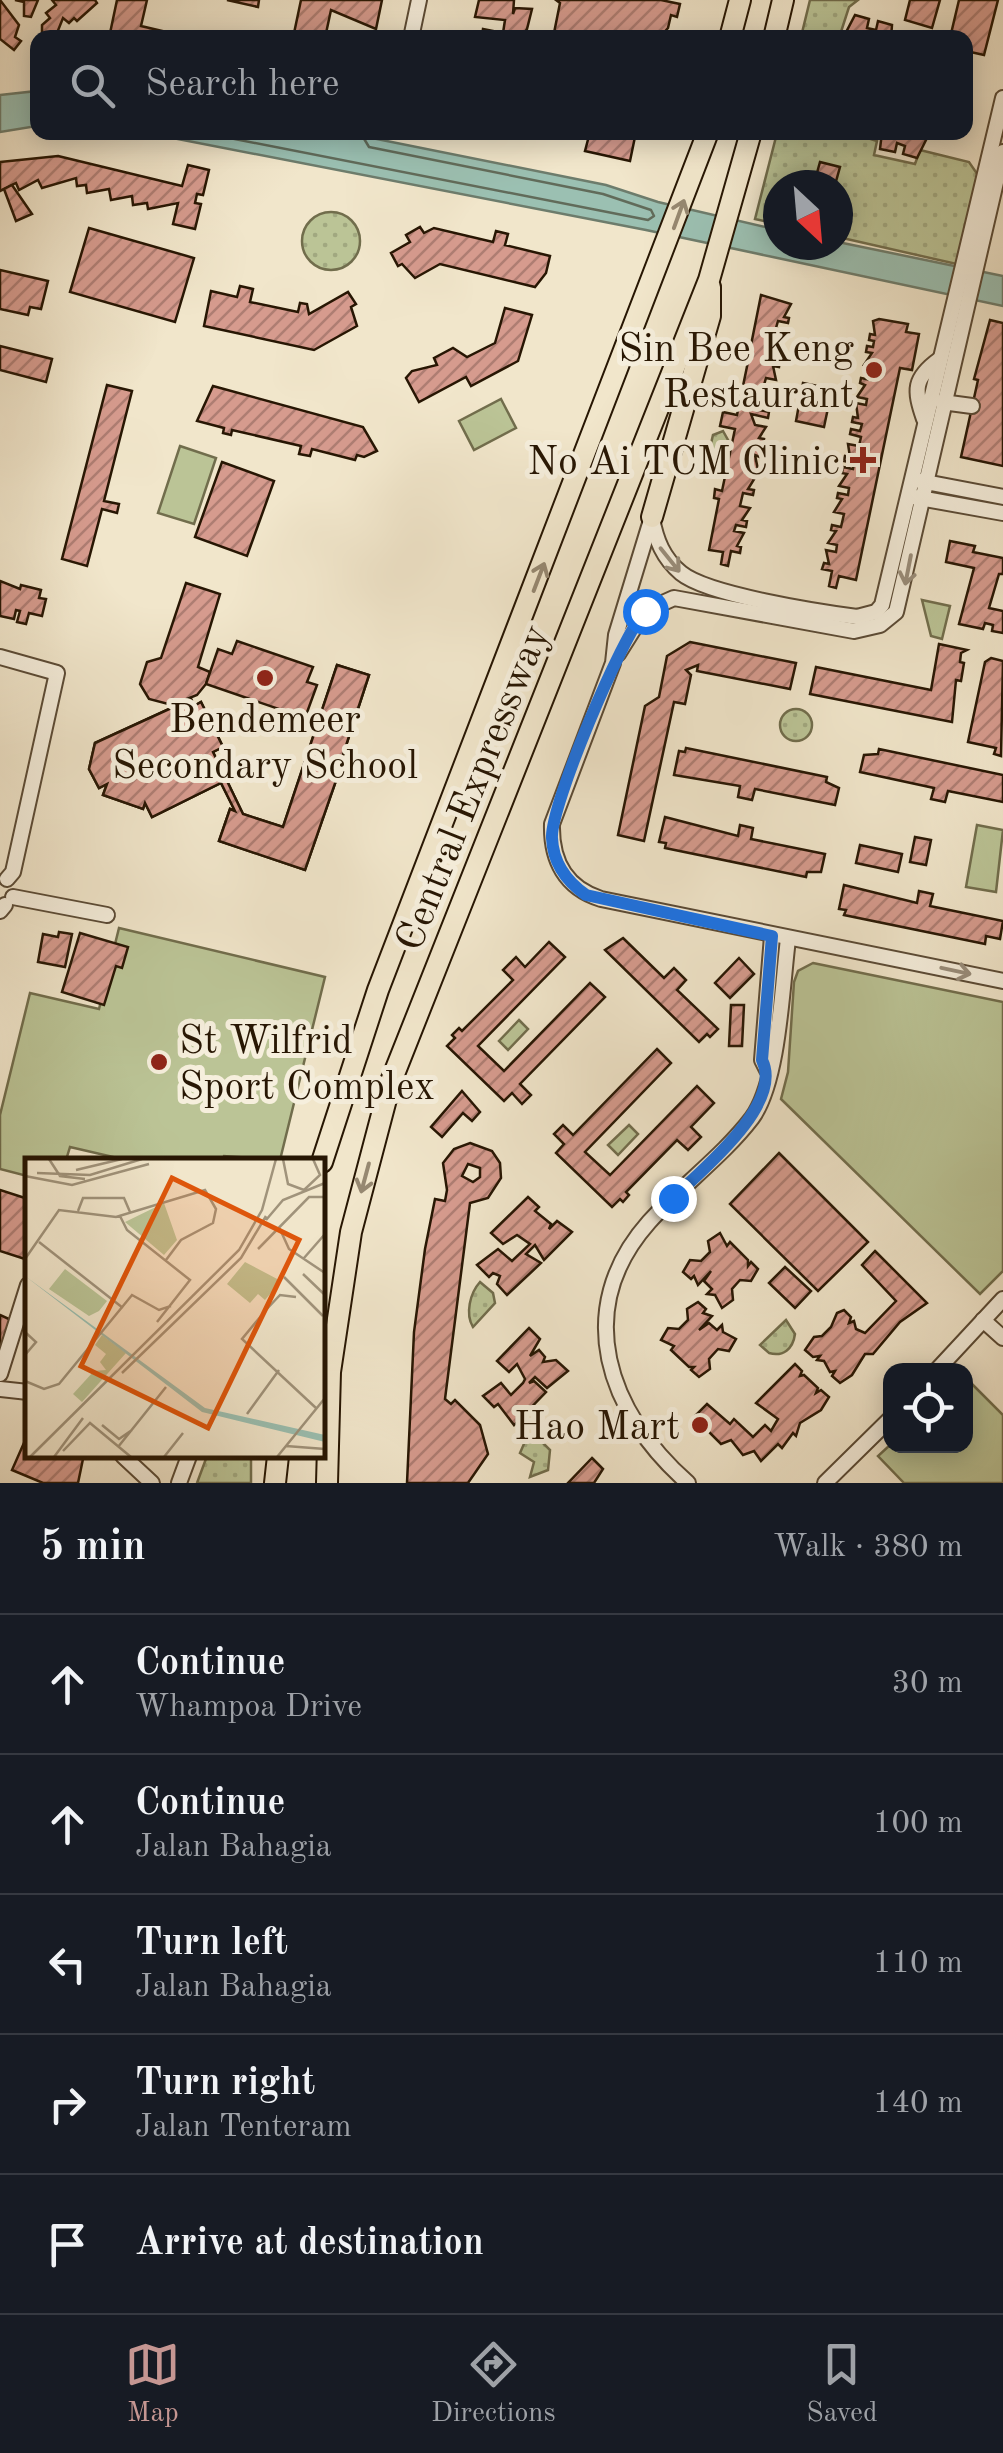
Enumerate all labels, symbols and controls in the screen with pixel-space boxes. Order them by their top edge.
search box [30,30,973,140]
icon: search [65,58,120,113]
text: Search here [145,66,340,104]
north arrow [763,170,853,260]
one-way arrow [671,199,689,230]
place label: Sin Bee Keng Restaurant [618,331,854,417]
marker: Sin Bee Keng Restaurant [863,359,885,381]
place label: No Ai TCM Clinic [527,444,840,484]
marker: No Ai TCM Clinic [850,447,876,473]
one-way arrow [659,547,681,573]
one-way arrow [897,553,916,585]
one-way arrow [532,562,550,592]
route start [623,589,669,635]
street label: Central Expressway [391,620,558,957]
marker: Bendemeer Secondary School [254,667,276,689]
place label: Bendemeer Secondary School [112,702,418,788]
one-way arrow [939,962,971,981]
place label: St Wilfrid Sport Complex [179,1023,435,1109]
marker: St Wilfrid Sport Complex [148,1051,170,1073]
inset map [25,1158,325,1458]
one-way arrow [355,1162,374,1193]
route end [651,1176,697,1222]
map controls [883,1363,973,1453]
button: locate [883,1363,973,1453]
place label: Hao Mart [514,1409,680,1449]
marker: Hao Mart [689,1414,711,1436]
text: 5 min [40,1527,146,1569]
text: Walk · 380 m [773,1532,963,1564]
text: Continue [135,1645,285,1683]
icon: ahead [40,1657,95,1712]
text: 30 m [892,1668,963,1700]
text: Whampoa Drive [135,1692,362,1724]
text: Continue [135,1785,285,1823]
icon: ahead [40,1797,95,1852]
text: 100 m [873,1808,963,1840]
text: Jalan Bahagia [135,1832,332,1864]
text: Turn left [135,1925,288,1963]
icon: left [40,1937,95,1992]
text: 110 m [873,1948,963,1980]
text: Jalan Bahagia [135,1972,332,2004]
text: Turn right [135,2065,315,2103]
icon: right [40,2077,95,2132]
text: 140 m [873,2088,963,2120]
text: Jalan Tenteram [135,2112,352,2144]
icon: arrive [40,2217,95,2272]
text: Arrive at destination [135,2225,484,2263]
tab: Map [125,2337,180,2432]
tab: Directions [431,2337,556,2432]
tab: Saved [806,2337,878,2432]

